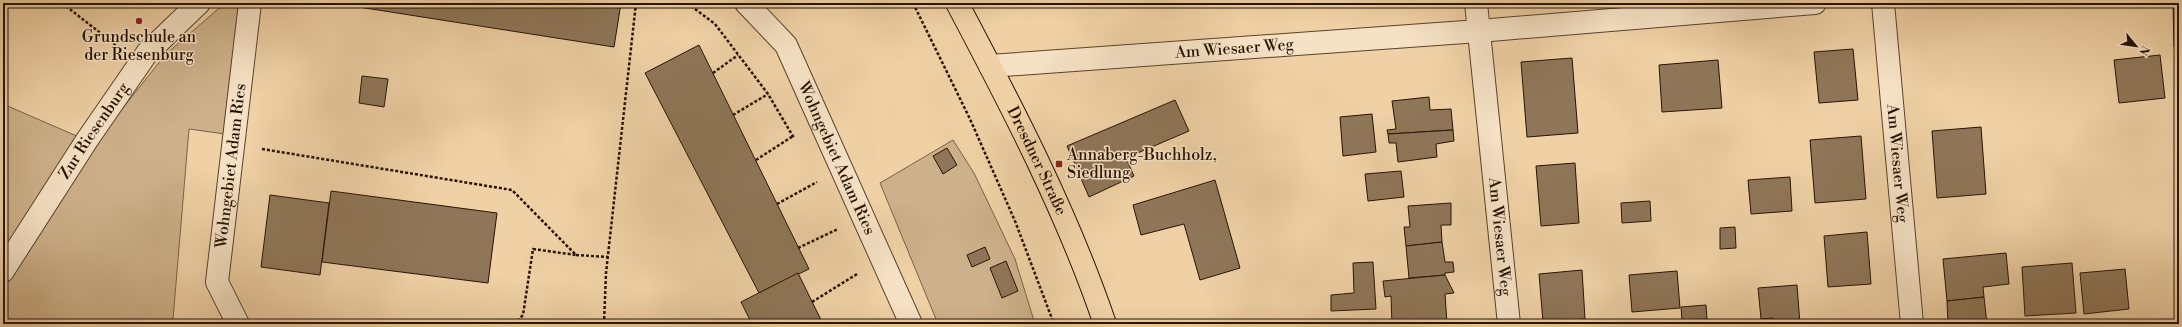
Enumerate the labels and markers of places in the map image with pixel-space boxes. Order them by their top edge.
marker: Grundschule an der Riesenburg [134,16,144,26]
place label: Grundschule an der Riesenburg [82,27,197,65]
place label: Annaberg-Buchholz, Siedlung [1066,145,1217,183]
marker: Annaberg-Buchholz, Siedlung [1054,159,1064,169]

